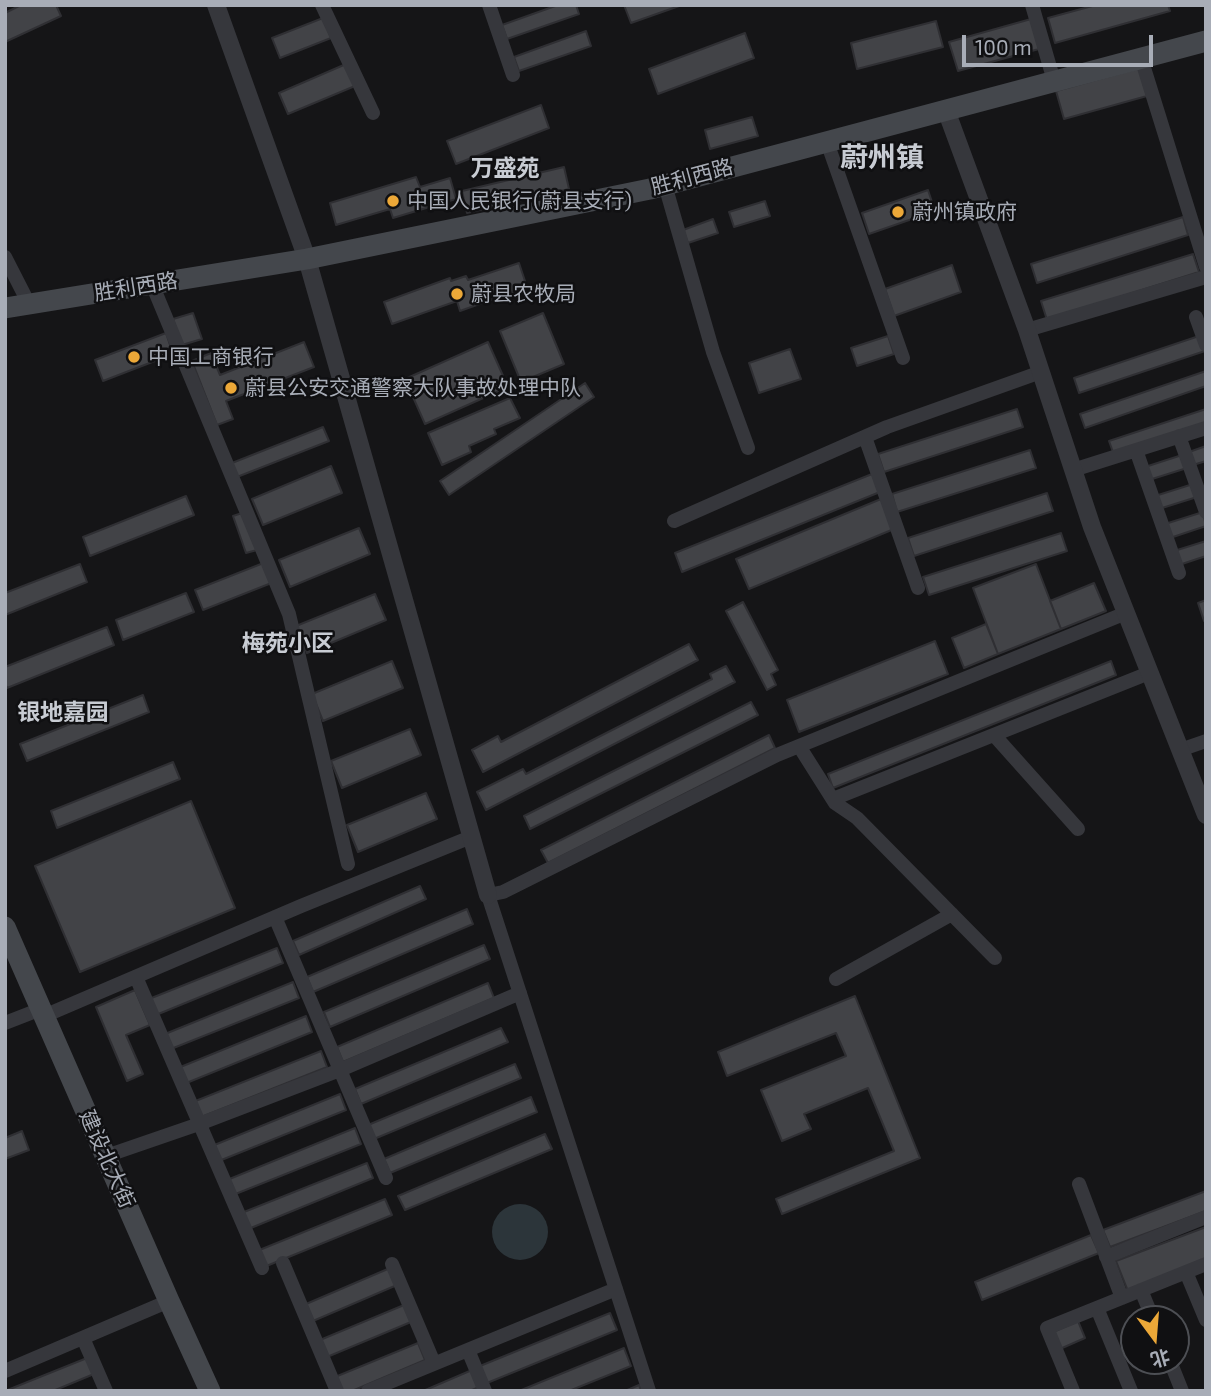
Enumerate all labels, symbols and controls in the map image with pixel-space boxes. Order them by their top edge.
scale bar [966,21,1157,65]
text: 100 m [975,34,1032,59]
district label: 蔚州镇 [840,141,924,175]
district label: 万盛苑 [471,154,539,182]
street label: 胜利西路 [648,154,736,200]
place label: 中国人民银行(蔚县支行) [407,188,632,214]
marker: 中国人民银行(蔚县支行) [385,193,401,209]
place label: 蔚州镇政府 [912,199,1017,225]
marker: 蔚州镇政府 [890,204,906,220]
street label: 胜利西路 [93,268,179,306]
place label: 蔚县农牧局 [471,281,576,307]
marker: 蔚县农牧局 [449,286,465,302]
place label: 中国工商银行 [148,344,274,370]
marker: 中国工商银行 [126,349,142,365]
place label: 蔚县公安交通警察大队事故处理中队 [245,375,581,401]
marker: 蔚县公安交通警察大队事故处理中队 [223,380,239,396]
district label: 梅苑小区 [242,629,334,657]
district label: 银地嘉园 [17,698,109,726]
street label: 建设北大街 [74,1106,140,1212]
north arrow [1120,1305,1190,1375]
text: 北 [1148,1345,1173,1372]

